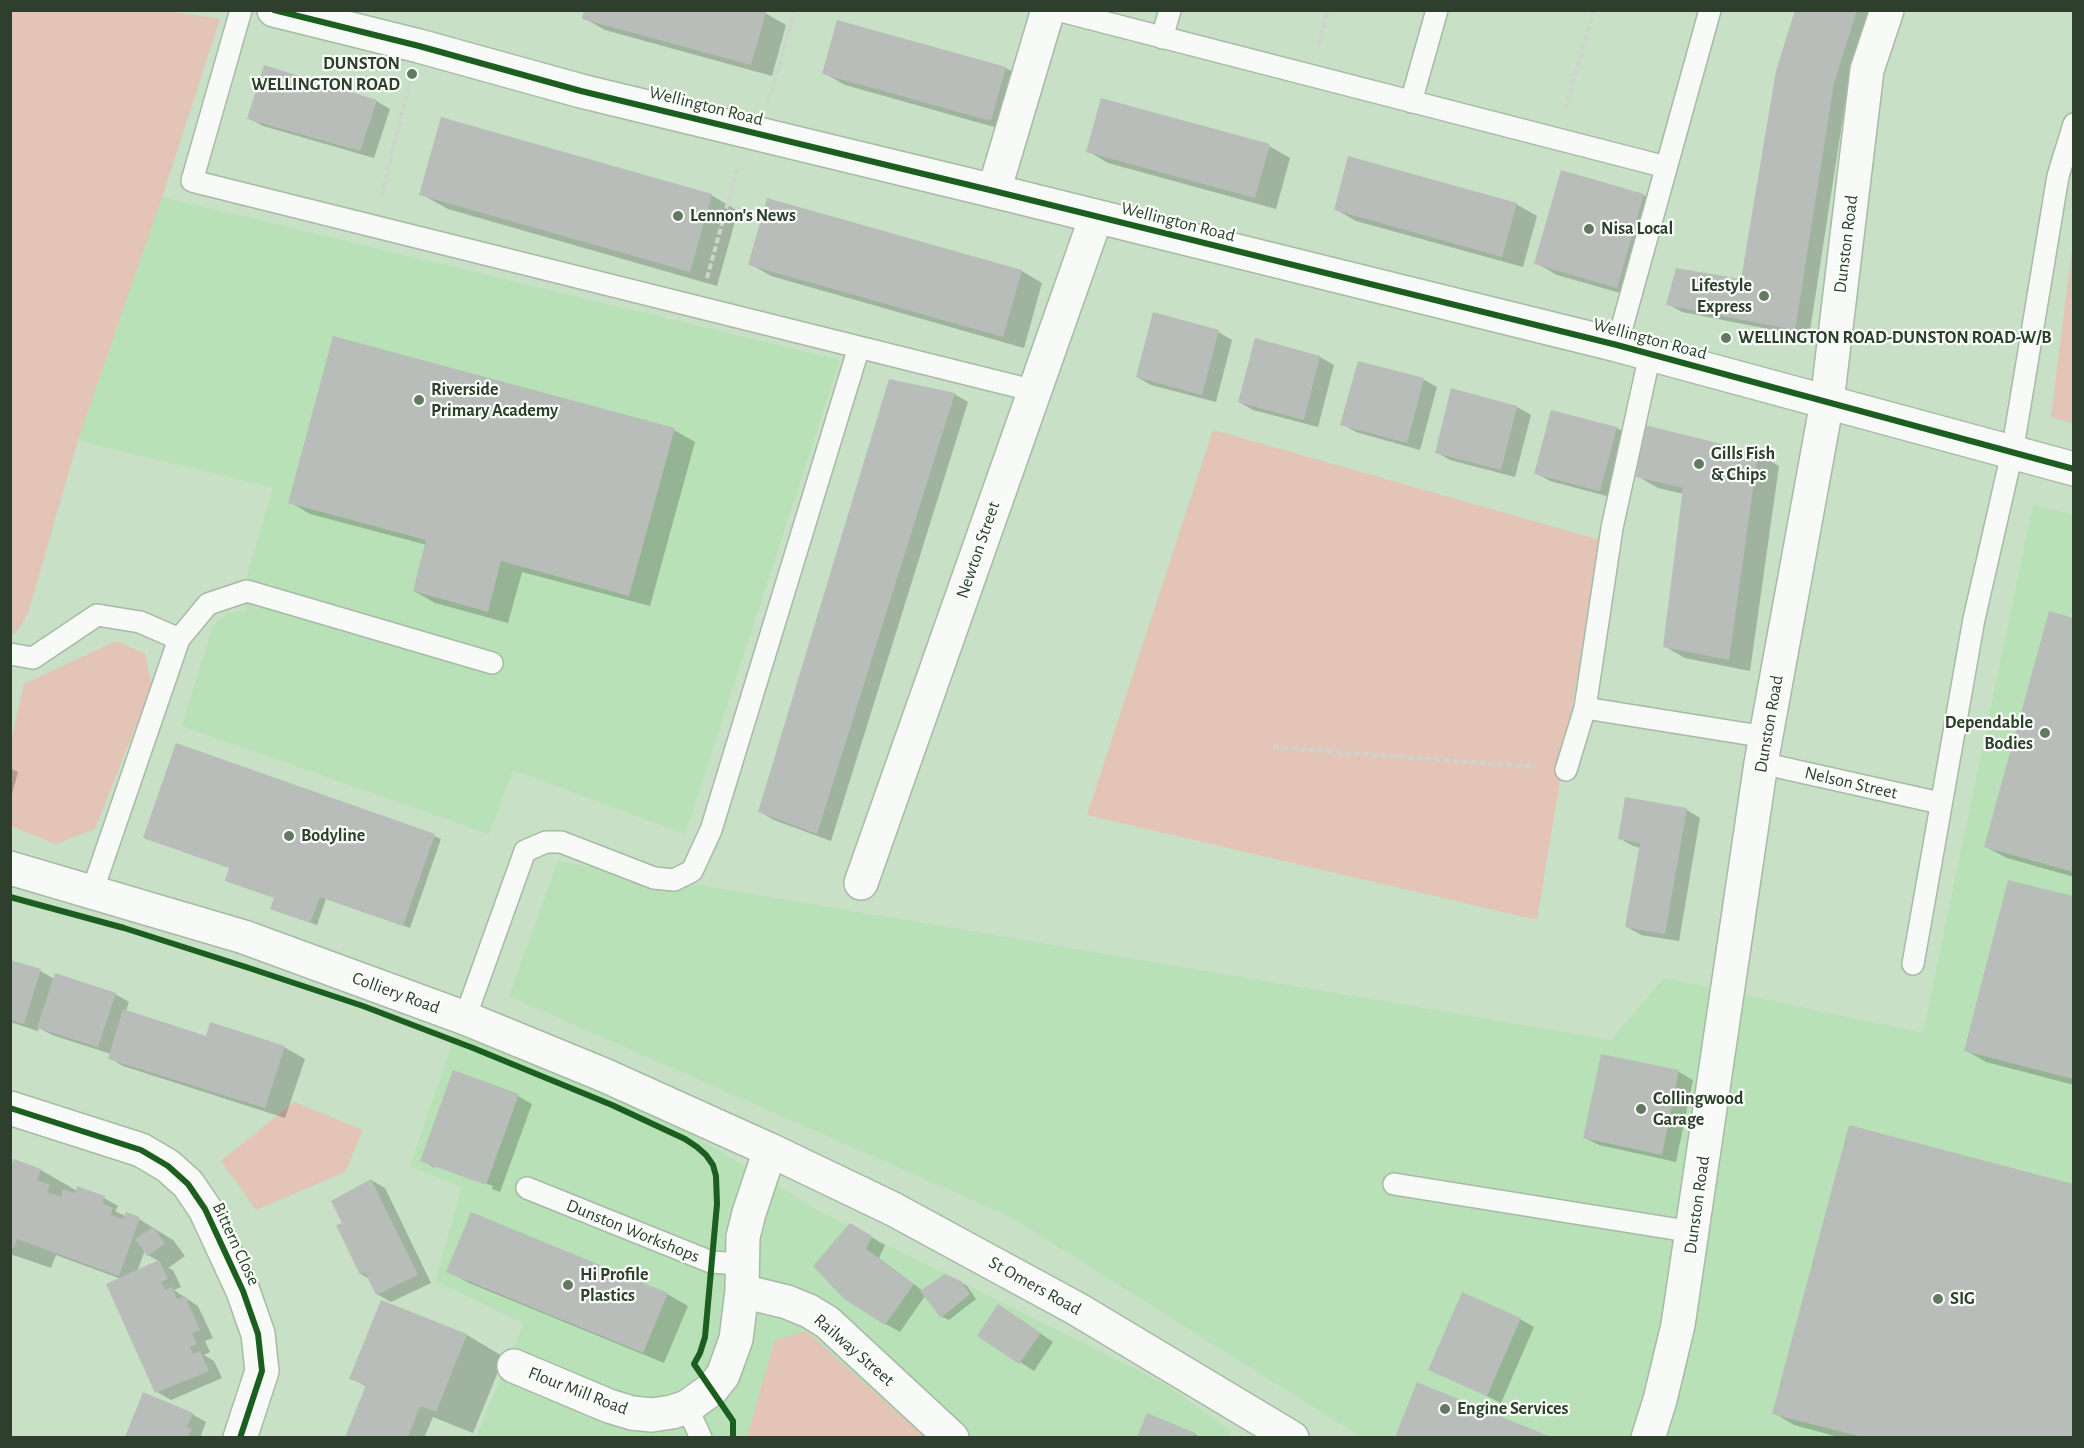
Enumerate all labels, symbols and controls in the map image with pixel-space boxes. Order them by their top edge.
place label: DUNSTON WELLINGTON ROAD [251,53,400,96]
marker: DUNSTON WELLINGTON ROAD [405,67,419,81]
street label: Wellington Road [647,81,765,131]
street label: Dunston Road [1829,194,1863,294]
street label: Wellington Road [1119,197,1237,247]
place label: Lennon's News [690,205,796,227]
marker: Lennon's News [671,209,685,223]
place label: Nisa Local [1601,218,1673,240]
marker: Nisa Local [1582,222,1596,236]
place label: Lifestyle Express [1691,275,1752,318]
marker: Lifestyle Express [1757,289,1771,303]
street label: Wellington Road [1591,313,1709,365]
place label: WELLINGTON ROAD-DUNSTON ROAD-W/B [1738,327,2052,349]
marker: WELLINGTON ROAD-DUNSTON ROAD-W/B [1719,331,1733,345]
place label: Riverside Primary Academy [431,379,558,422]
marker: Riverside Primary Academy [412,393,426,407]
place label: Gills Fish & Chips [1711,443,1775,486]
marker: Gills Fish & Chips [1692,457,1706,471]
street label: Newton Street [951,499,1005,601]
street label: Dunston Road [1750,673,1788,775]
place label: Dependable Bodies [1945,712,2033,754]
marker: Dependable Bodies [2038,726,2052,740]
street label: Nelson Street [1802,762,1900,804]
place label: Bodyline [301,825,365,847]
marker: Bodyline [282,829,296,843]
street label: Colliery Road [349,967,443,1019]
place label: Collingwood Garage [1653,1088,1743,1130]
marker: Collingwood Garage [1634,1102,1648,1116]
street label: Dunston Road [1679,1155,1715,1255]
street label: Dunston Workshops [563,1194,703,1268]
street label: Bittern Close [207,1199,265,1289]
street label: St Omers Road [985,1252,1085,1320]
place label: Hi Profile Plastics [580,1264,649,1306]
marker: Hi Profile Plastics [561,1278,575,1292]
place label: SIG [1950,1288,1975,1310]
marker: SIG [1931,1292,1945,1306]
street label: Railway Street [809,1309,899,1391]
street label: Flour Mill Road [525,1362,631,1420]
place label: Engine Services [1457,1398,1569,1420]
marker: Engine Services [1438,1402,1452,1416]

